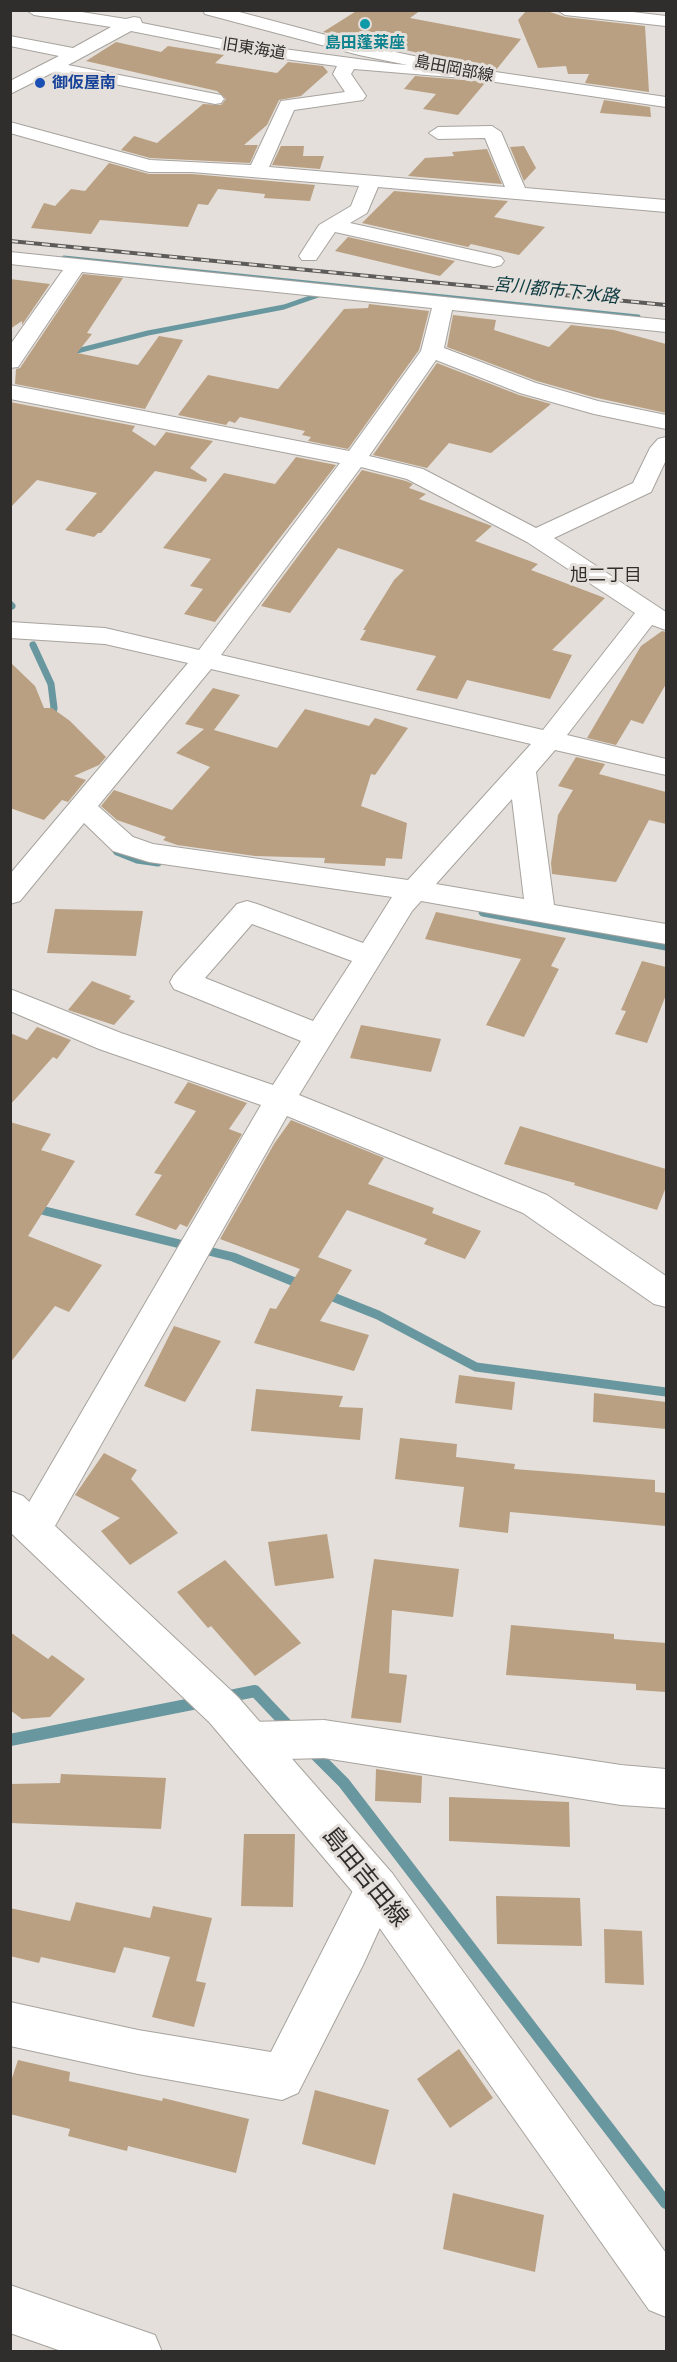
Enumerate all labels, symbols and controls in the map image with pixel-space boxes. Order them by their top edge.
marker: 島田蓬莱座 [358,17,372,31]
place label: 島田蓬莱座 [325,33,405,53]
street label: 旧東海道 [221,35,287,63]
street label: 島田岡部線 [413,52,495,86]
place label: 御仮屋南 [52,73,116,93]
marker: 御仮屋南 [33,76,47,90]
water label: 宮川都市下水路 [492,274,620,308]
district label: 旭二丁目 [570,565,642,587]
street label: 島田吉田線 [316,1821,414,1933]

